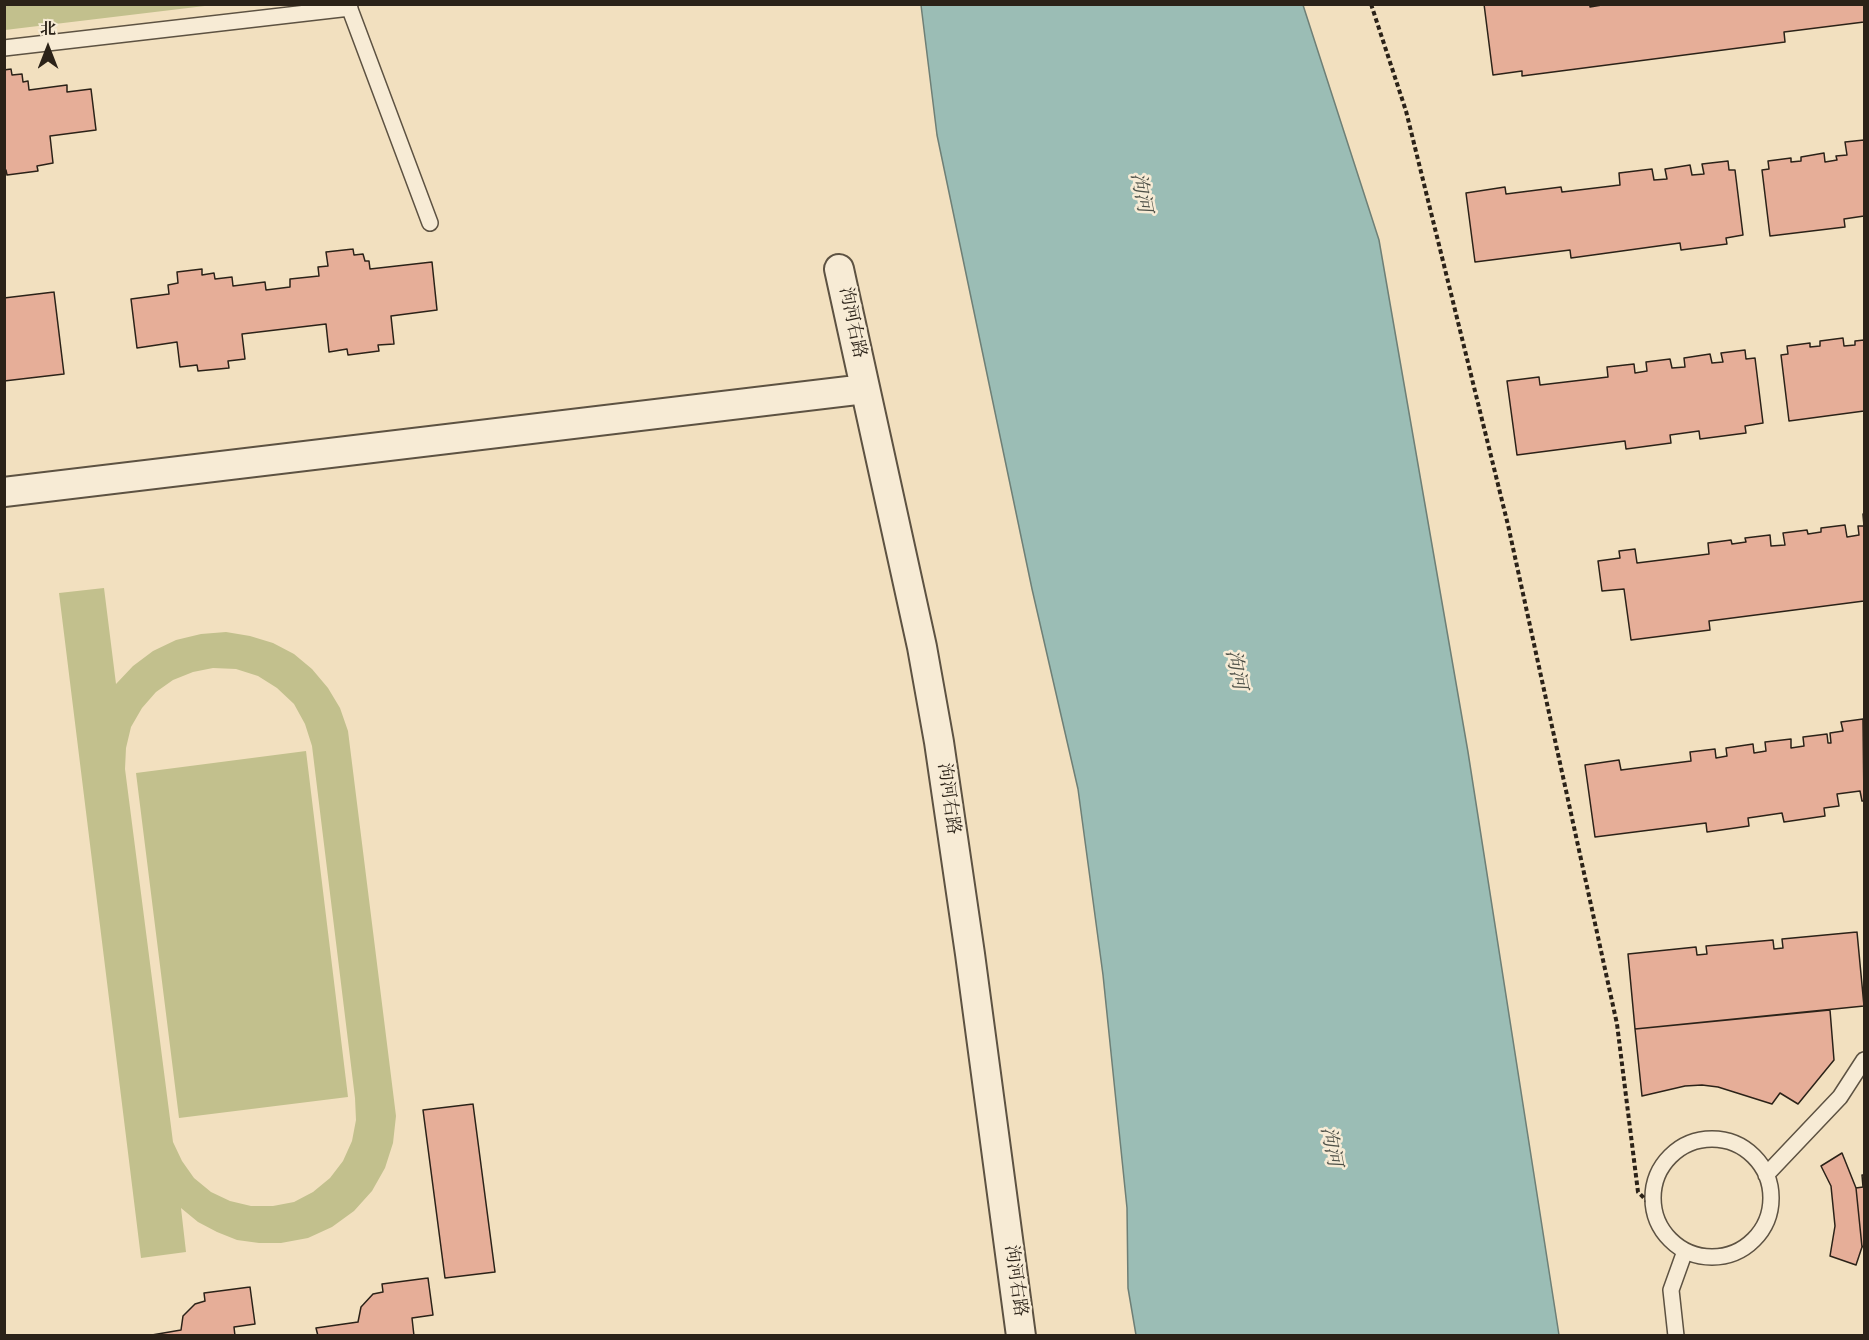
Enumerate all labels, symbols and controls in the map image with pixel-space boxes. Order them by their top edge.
north arrow [18,18,78,78]
text: 北 [40,19,56,41]
water label: 泃河 [1123,171,1155,215]
street label: 泃河右路 [833,286,869,360]
water label: 泃河 [1218,648,1250,692]
street label: 泃河右路 [931,762,963,836]
water label: 泃河 [1313,1125,1345,1169]
street label: 泃河右路 [998,1244,1030,1318]

